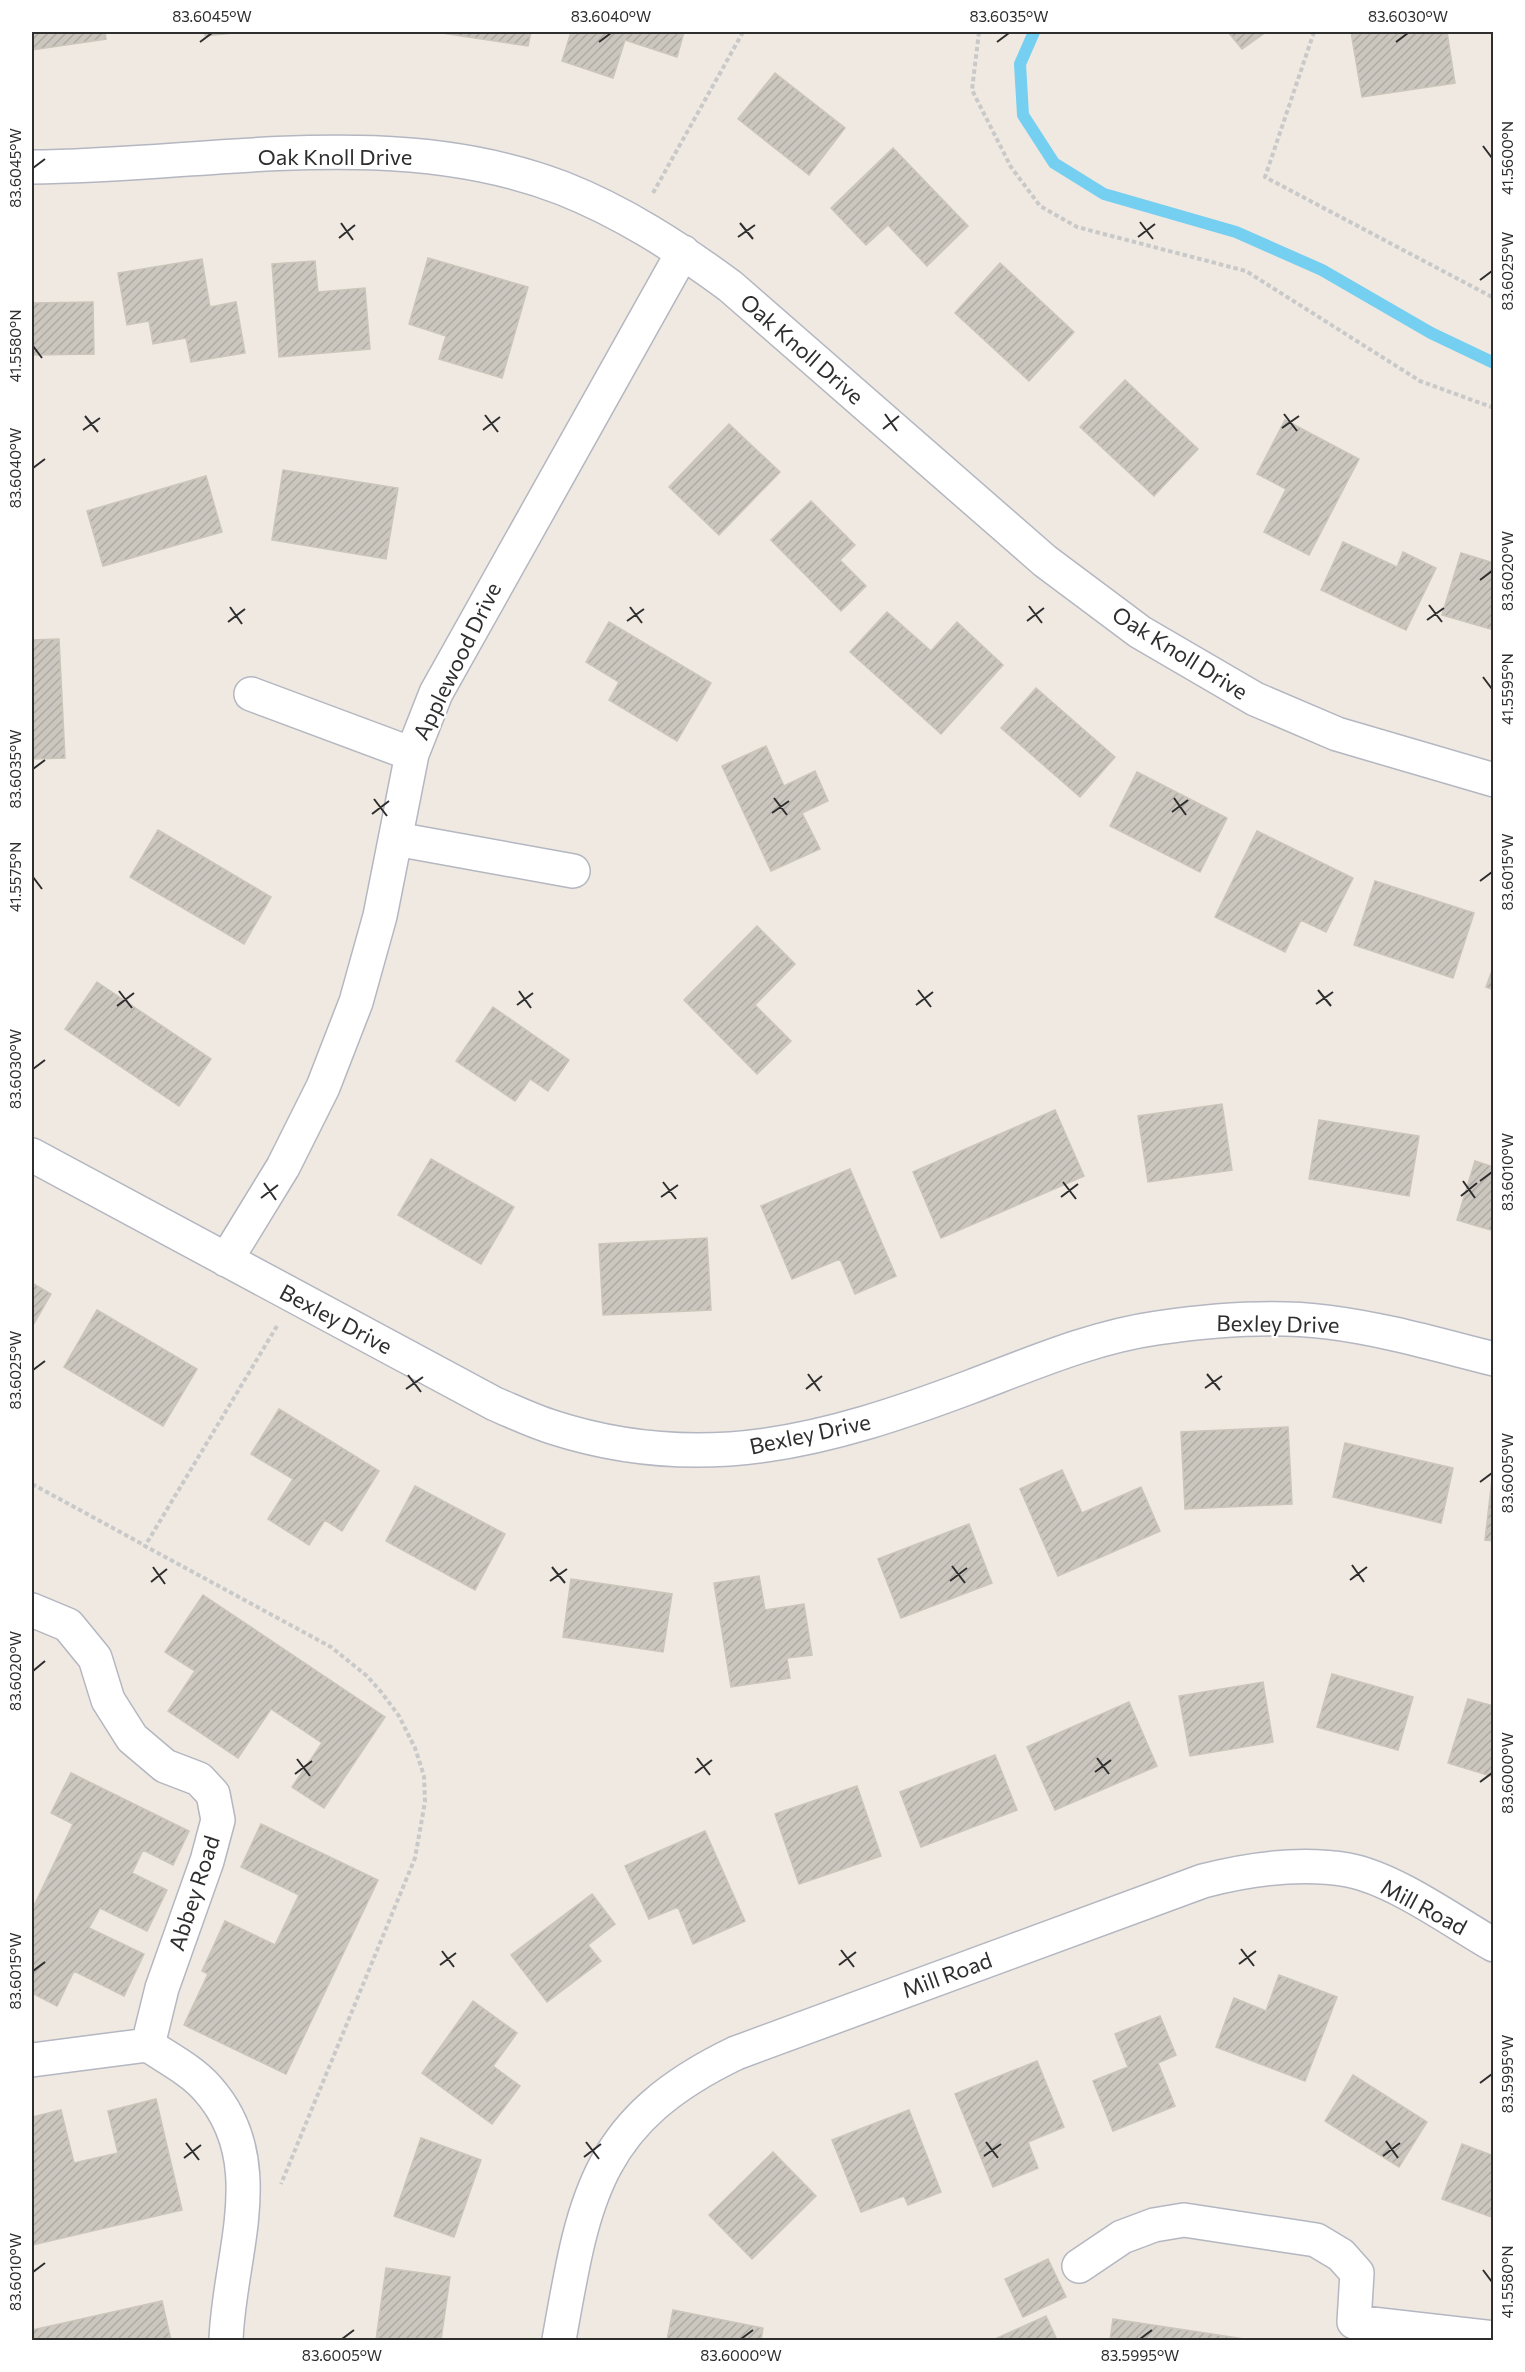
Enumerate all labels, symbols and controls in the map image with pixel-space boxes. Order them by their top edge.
text: 83.6045°W [172,7,252,25]
text: 83.6040°W [571,7,651,25]
text: 83.6035°W [969,7,1049,25]
text: 83.6030°W [1368,7,1448,25]
text: 41.5600°N [1498,121,1516,195]
text: 83.6045°W [6,128,24,208]
street label: Oak Knoll Drive [258,143,412,170]
text: 83.6025°W [1498,232,1516,310]
street label: Oak Knoll Drive [735,288,870,410]
text: 41.5580°N [6,310,24,382]
text: 83.6040°W [6,428,24,508]
text: 83.6020°W [1498,531,1516,611]
street label: Applewood Drive [407,578,506,744]
street label: Oak Knoll Drive [1108,600,1253,705]
text: 41.5595°N [1498,653,1516,725]
text: 83.6035°W [6,729,24,809]
text: 83.6015°W [1498,834,1516,910]
text: 41.5575°N [6,842,24,912]
text: 83.6030°W [6,1029,24,1109]
text: 83.6010°W [1498,1133,1516,1211]
street label: Bexley Drive [276,1278,397,1359]
street label: Bexley Drive [1216,1309,1340,1338]
text: 83.6025°W [6,1331,24,1409]
street label: Bexley Drive [747,1408,873,1460]
text: 83.6005°W [1498,1433,1516,1513]
text: 83.6020°W [6,1631,24,1711]
text: 83.6000°W [1498,1732,1516,1814]
street label: Abbey Road [162,1832,225,1954]
street label: Mill Road [1377,1873,1472,1940]
text: 83.6015°W [6,1933,24,2009]
street label: Mill Road [898,1946,995,2003]
text: 83.5995°W [1498,2035,1516,2113]
text: 83.6010°W [6,2233,24,2311]
text: 41.5580°N [1498,2246,1516,2318]
text: 83.6005°W [302,2346,382,2364]
text: 83.6000°W [700,2346,782,2364]
text: 83.5995°W [1101,2346,1179,2364]

